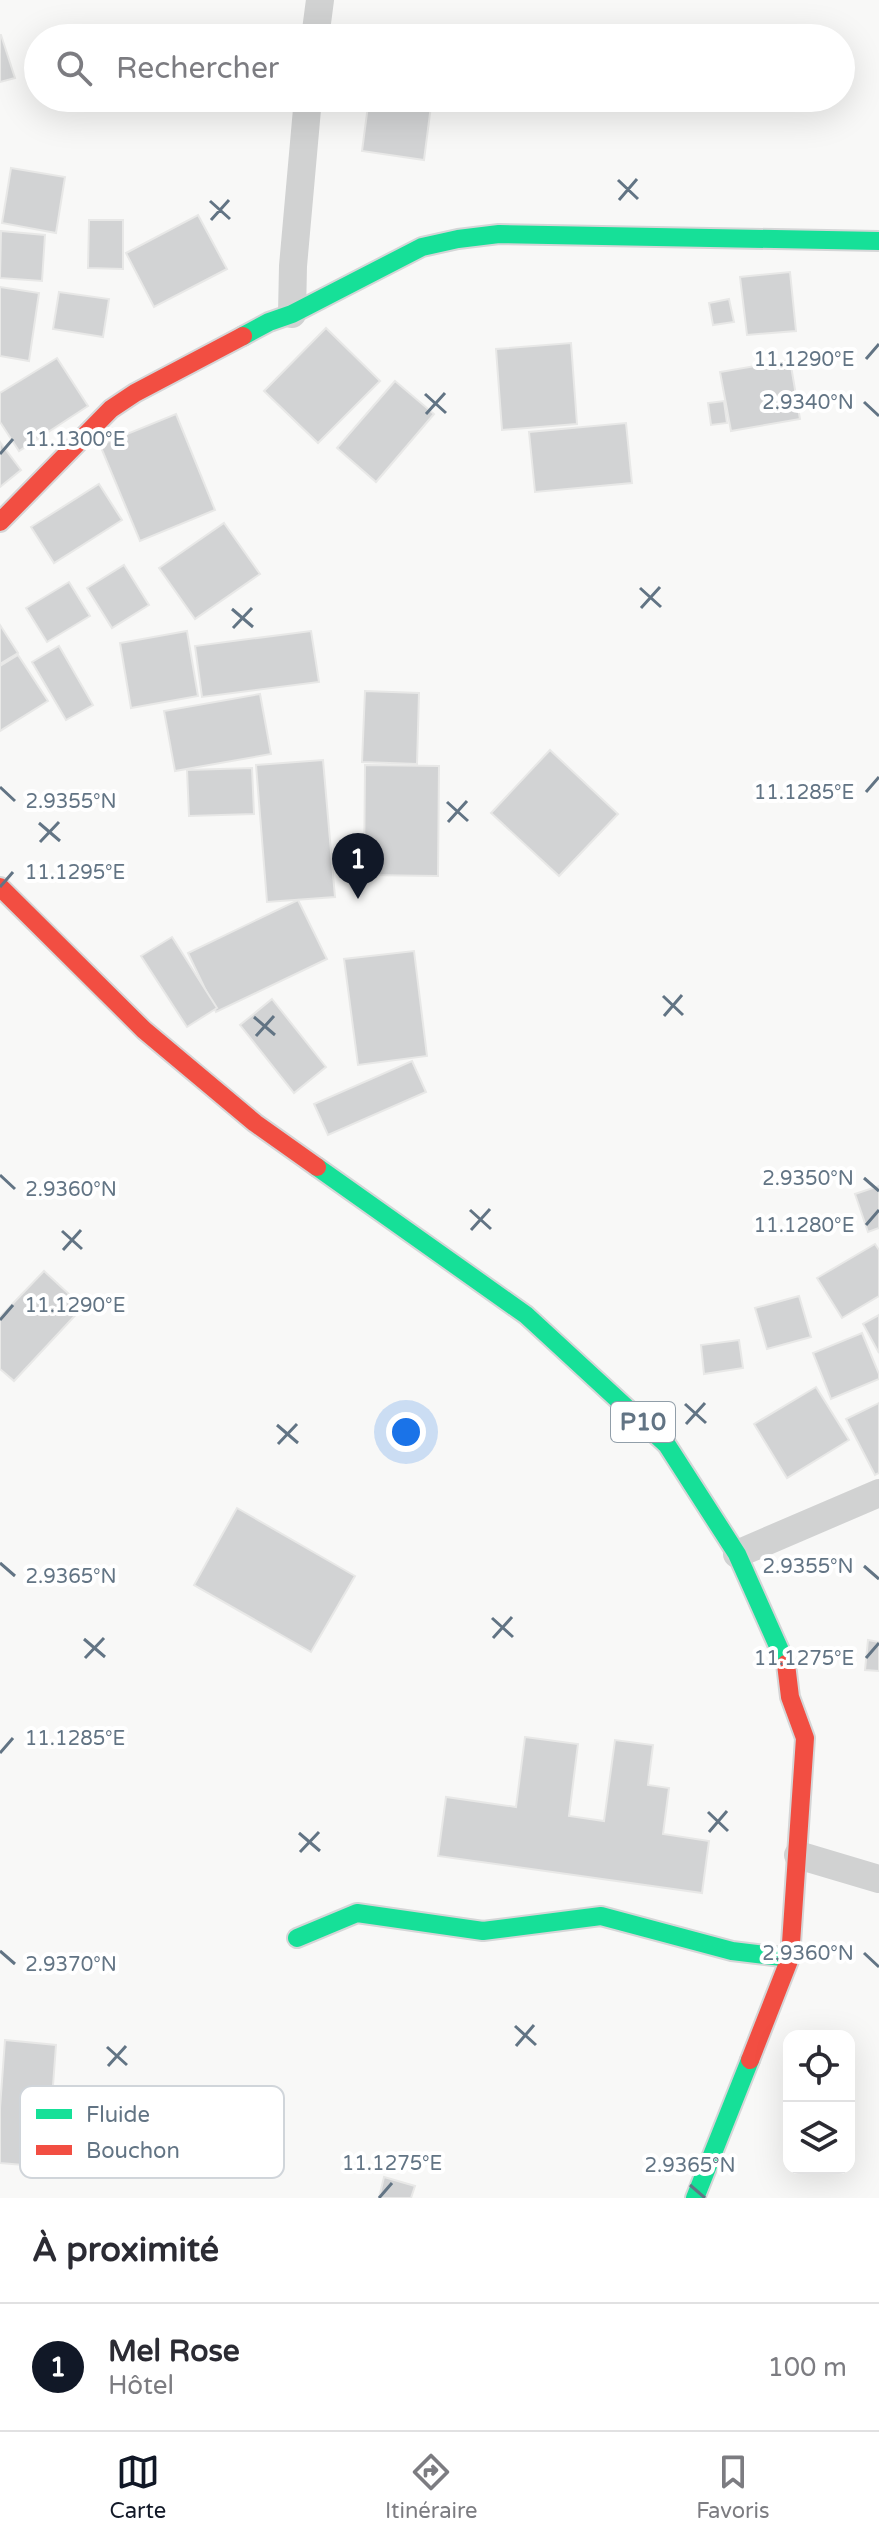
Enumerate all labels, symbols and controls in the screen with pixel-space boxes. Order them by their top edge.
search box [24,24,855,112]
icon: search [52,46,96,90]
text: Rechercher [116,50,279,87]
text: 11.1290°E [754,348,854,372]
text: 2.9340°N [762,391,854,415]
text: 11.1300°E [25,428,125,452]
text: 11.1285°E [754,781,854,805]
text: 2.9355°N [25,790,117,814]
pin: 1 [332,833,384,899]
text: 11.1295°E [25,861,125,885]
text: 2.9350°N [762,1167,854,1191]
text: 2.9360°N [25,1178,117,1202]
text: 11.1280°E [754,1214,854,1238]
text: 11.1290°E [25,1294,125,1318]
road number: P10 [611,1402,675,1442]
your location [386,1412,426,1452]
text: 2.9355°N [762,1555,854,1579]
text: 2.9365°N [25,1565,117,1589]
text: 11.1275°E [754,1647,854,1671]
text: 11.1285°E [25,1727,125,1751]
text: 2.9360°N [762,1942,854,1966]
text: 2.9370°N [25,1953,117,1977]
map controls [783,2030,855,2174]
button: locate [783,2030,855,2102]
legend [20,2086,284,2178]
text: Fluide [86,2102,150,2128]
button: layers [783,2102,855,2174]
text: Bouchon [86,2138,180,2164]
text: 11.1275°E [342,2152,442,2176]
text: 2.9365°N [644,2154,736,2178]
text: À proximité [32,2230,219,2271]
text: Mel Rose [108,2333,240,2370]
text: 1 [50,2352,66,2383]
text: 100 m [767,2352,847,2383]
text: Hôtel [108,2370,174,2401]
tab: Carte [109,2450,166,2524]
tab: Itinéraire [385,2450,478,2524]
tab: Favoris [696,2450,770,2524]

